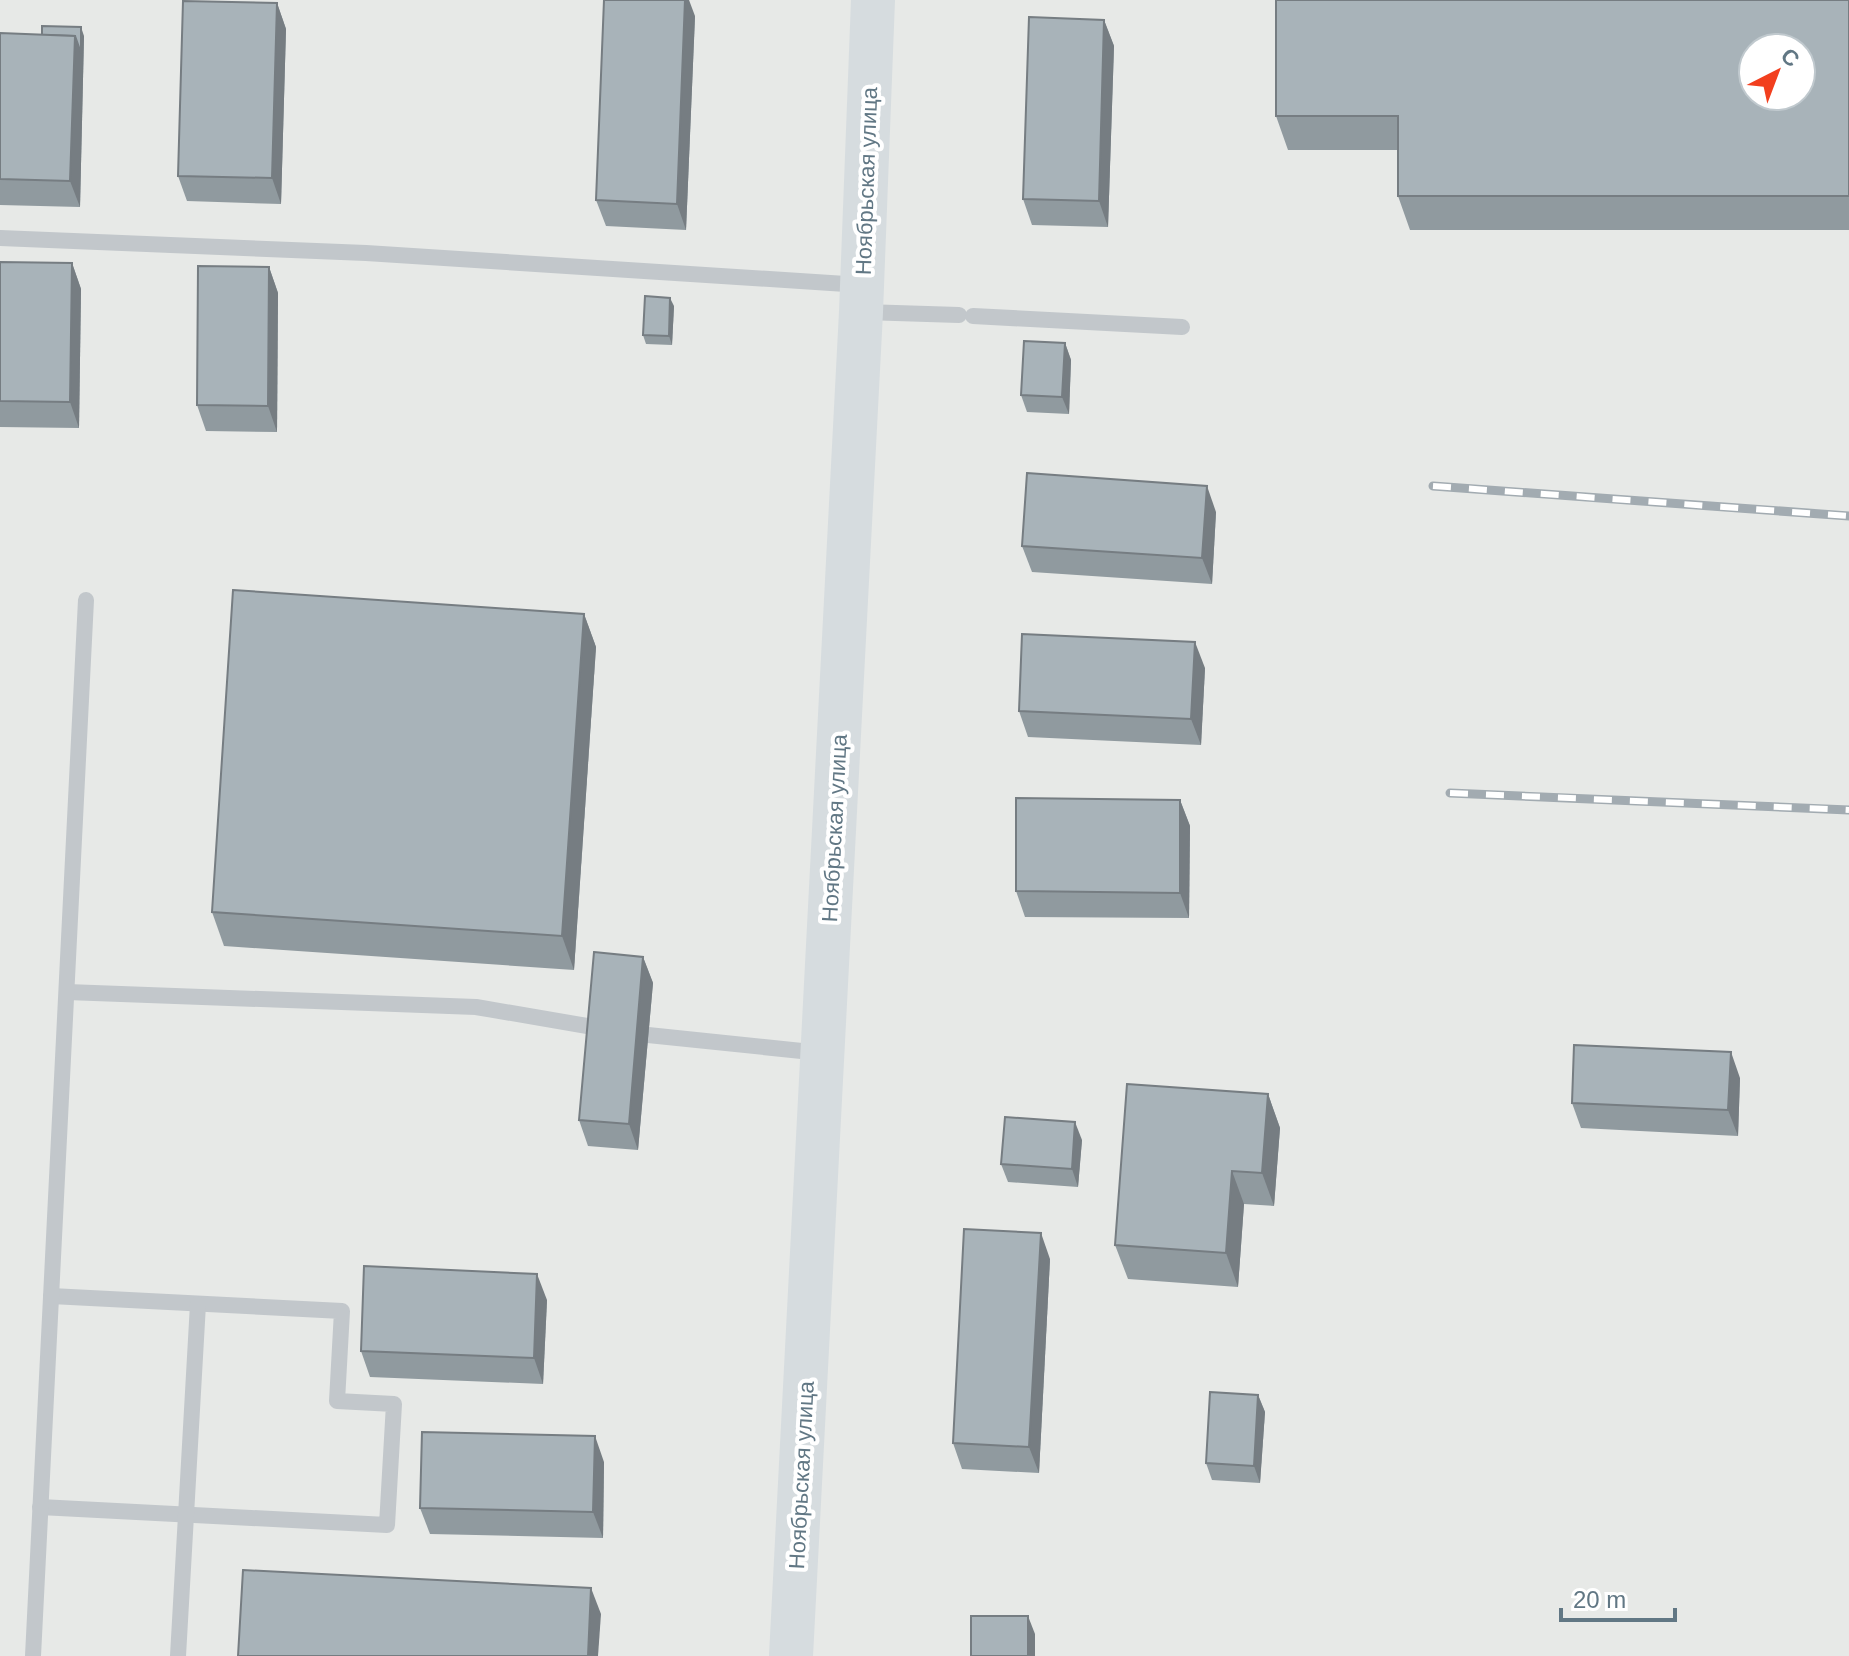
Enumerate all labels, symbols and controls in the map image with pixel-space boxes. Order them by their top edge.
north arrow [1737,32,1817,112]
text: С [1776,43,1804,72]
street label: Ноябрьская улица [851,86,882,275]
street label: Ноябрьская улица [817,733,852,923]
street label: Ноябрьская улица [784,1380,819,1570]
scale bar [1561,1572,1675,1622]
text: 20 m [1573,1586,1626,1613]

